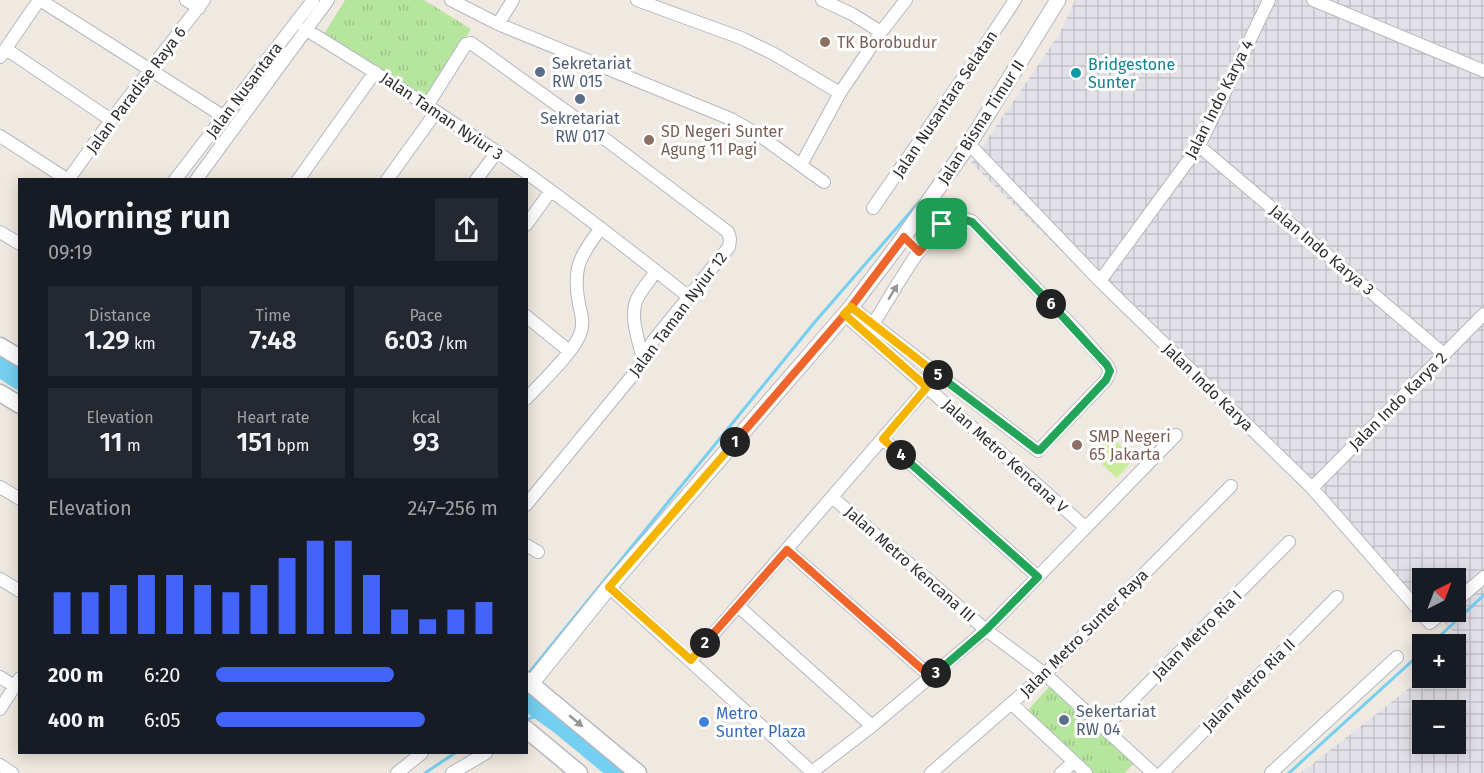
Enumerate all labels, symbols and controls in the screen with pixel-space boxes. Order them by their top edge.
street label: Jalan Paradise Raya 6 [82,23,190,157]
street label: Jalan Nusantara Selatan [889,27,1001,181]
place label: TK Borobudur [837,33,938,52]
marker: TK Borobudur [818,35,832,49]
street label: Jalan Indo Karya 4 [1181,36,1257,162]
street label: Jalan Nusantara [202,38,286,142]
place label: Sekretariat RW 015 [552,54,632,91]
place label: Bridgestone Sunter [1088,55,1175,92]
street label: Jalan Bisma Timur II [934,56,1028,188]
marker: Sekretariat RW 015 [533,65,547,79]
marker: Bridgestone Sunter [1069,66,1083,80]
street label: Jalan Taman Nyiur 3 [377,68,507,164]
marker: Sekretariat RW 017 [573,92,587,106]
place label: Sekretariat RW 017 [540,109,620,146]
place label: SD Negeri Sunter Agung 11 Pagi [661,122,784,159]
marker: SD Negeri Sunter Agung 11 Pagi [642,133,656,147]
text: Morning run [48,197,231,237]
button: share [435,198,498,261]
pin [916,198,967,249]
street label: Jalan Indo Karya 3 [1266,201,1378,299]
icon: arrive [925,207,958,240]
text: 09:19 [48,240,93,264]
street label: Jalan Taman Nyiur 12 [625,248,731,380]
one-way arrow [888,284,899,300]
pin: 6 [1036,289,1066,319]
text: 6 [1046,294,1056,313]
text: Distance [89,306,151,325]
text: Time [255,306,291,325]
text: Pace [409,306,443,325]
text: 1.29 [84,325,130,356]
text: 7:48 [249,325,297,356]
text: 6:03 [384,325,433,356]
text: km [130,334,156,353]
text: /km [433,334,468,353]
street label: Jalan Indo Karya [1159,339,1257,435]
street label: Jalan Indo Karya 2 [1345,348,1451,454]
pin: 5 [923,360,953,390]
text: 5 [934,365,942,384]
street label: Jalan Metro Kencana V [939,395,1071,517]
text: Elevation [86,408,154,427]
text: Heart rate [237,408,309,427]
text: kcal [412,408,440,427]
text: 11 [99,427,123,458]
text: 151 [237,427,273,458]
text: 93 [412,427,440,458]
pin: 1 [720,427,750,457]
place label: SMP Negeri 65 Jakarta [1089,427,1171,464]
text: 1 [731,432,739,451]
text: m [123,436,141,455]
text: bpm [273,436,309,455]
marker: SMP Negeri 65 Jakarta [1070,438,1084,452]
pin: 4 [886,440,916,470]
text: 4 [896,445,906,464]
text: Elevation [48,496,132,520]
text: 247–256 m [407,496,498,520]
street label: Jalan Metro Kencana III [841,502,979,626]
street label: Jalan Metro Sunter Raya [1016,565,1152,701]
north arrow [1412,568,1466,622]
map controls [1412,568,1466,754]
street label: Jalan Metro Ria I [1148,586,1246,684]
pin: 2 [690,628,720,658]
text: 2 [701,633,709,652]
button: + [1412,634,1466,688]
street label: Jalan Metro Ria II [1199,635,1299,735]
pin: 3 [921,658,951,688]
text: 200 m [48,663,103,687]
text: 6:20 [144,663,181,687]
text: 3 [932,663,940,682]
button: − [1412,700,1466,754]
place label: Sekertariat RW 04 [1076,702,1156,739]
place label: Metro Sunter Plaza [716,704,806,741]
text: 400 m [48,708,104,732]
text: 6:05 [144,708,181,732]
marker: Sekertariat RW 04 [1057,713,1071,727]
one-way arrow [568,714,584,727]
marker: Metro Sunter Plaza [697,715,711,729]

